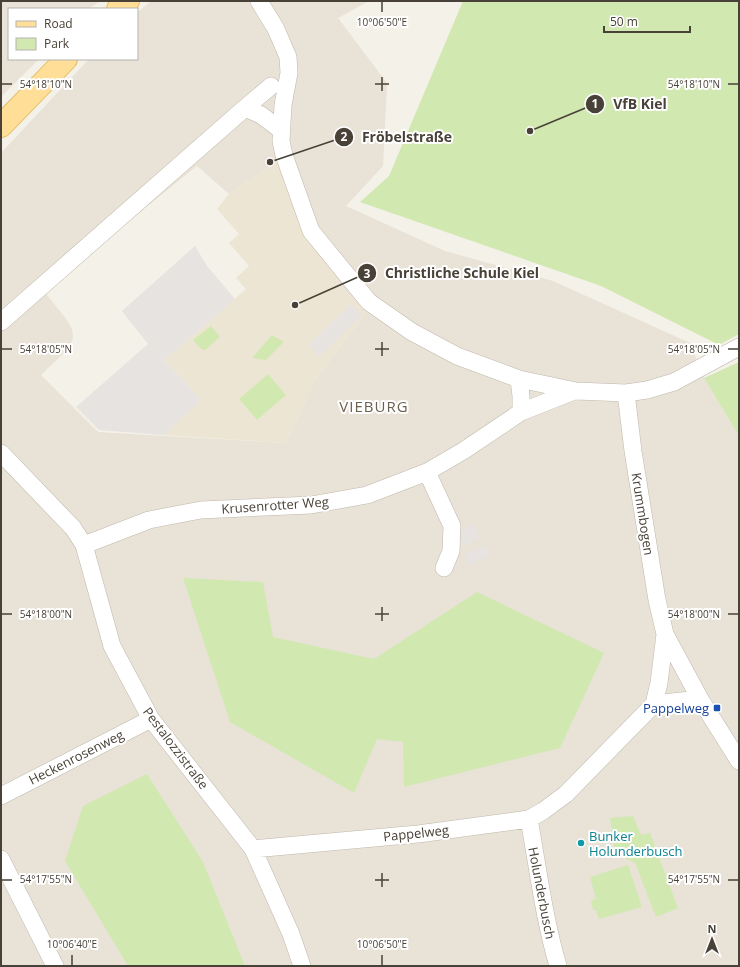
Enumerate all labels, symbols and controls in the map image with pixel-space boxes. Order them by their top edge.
legend [8,8,138,60]
scale bar [604,8,690,34]
text: 50 m [610,13,638,30]
text: Road [44,15,73,32]
text: 10°06'50"E [357,15,407,29]
text: Park [44,35,70,52]
text: 54°18'10"N [20,77,72,91]
text: 54°18'10"N [668,77,720,91]
callout: VfB Kiel [585,91,675,117]
text: VfB Kiel [613,94,667,113]
text: 1 [592,95,598,112]
callout: Fröbelstraße [334,124,460,150]
text: Fröbelstraße [362,127,452,146]
text: 2 [341,128,348,145]
callout: Christliche Schule Kiel [357,260,547,286]
text: Christliche Schule Kiel [385,263,539,282]
text: 3 [364,265,371,282]
text: 54°18'05"N [20,342,72,356]
text: 54°18'05"N [668,342,720,356]
district label: VIEBURG [339,396,409,416]
street label: Krummbogen [628,471,658,557]
street label: Krusenrotter Weg [221,492,329,518]
text: 54°18'00"N [20,607,72,621]
text: 54°18'00"N [668,607,720,621]
place label: Pappelweg [643,699,709,717]
street label: Pestalozzistraße [139,703,213,793]
marker: Pappelweg [712,703,722,713]
street label: Heckenrosenweg [25,725,127,789]
street label: Pappelweg [382,821,450,845]
place label: Bunker Holunderbusch [589,827,683,860]
marker: Bunker Holunderbusch [576,838,586,848]
street label: Holunderbusch [524,845,560,941]
text: 54°17'55"N [20,872,72,886]
text: 54°17'55"N [668,872,720,886]
north arrow [692,919,732,959]
text: N [708,921,716,936]
text: 10°06'40"E [47,937,97,951]
text: 10°06'50"E [357,937,407,951]

